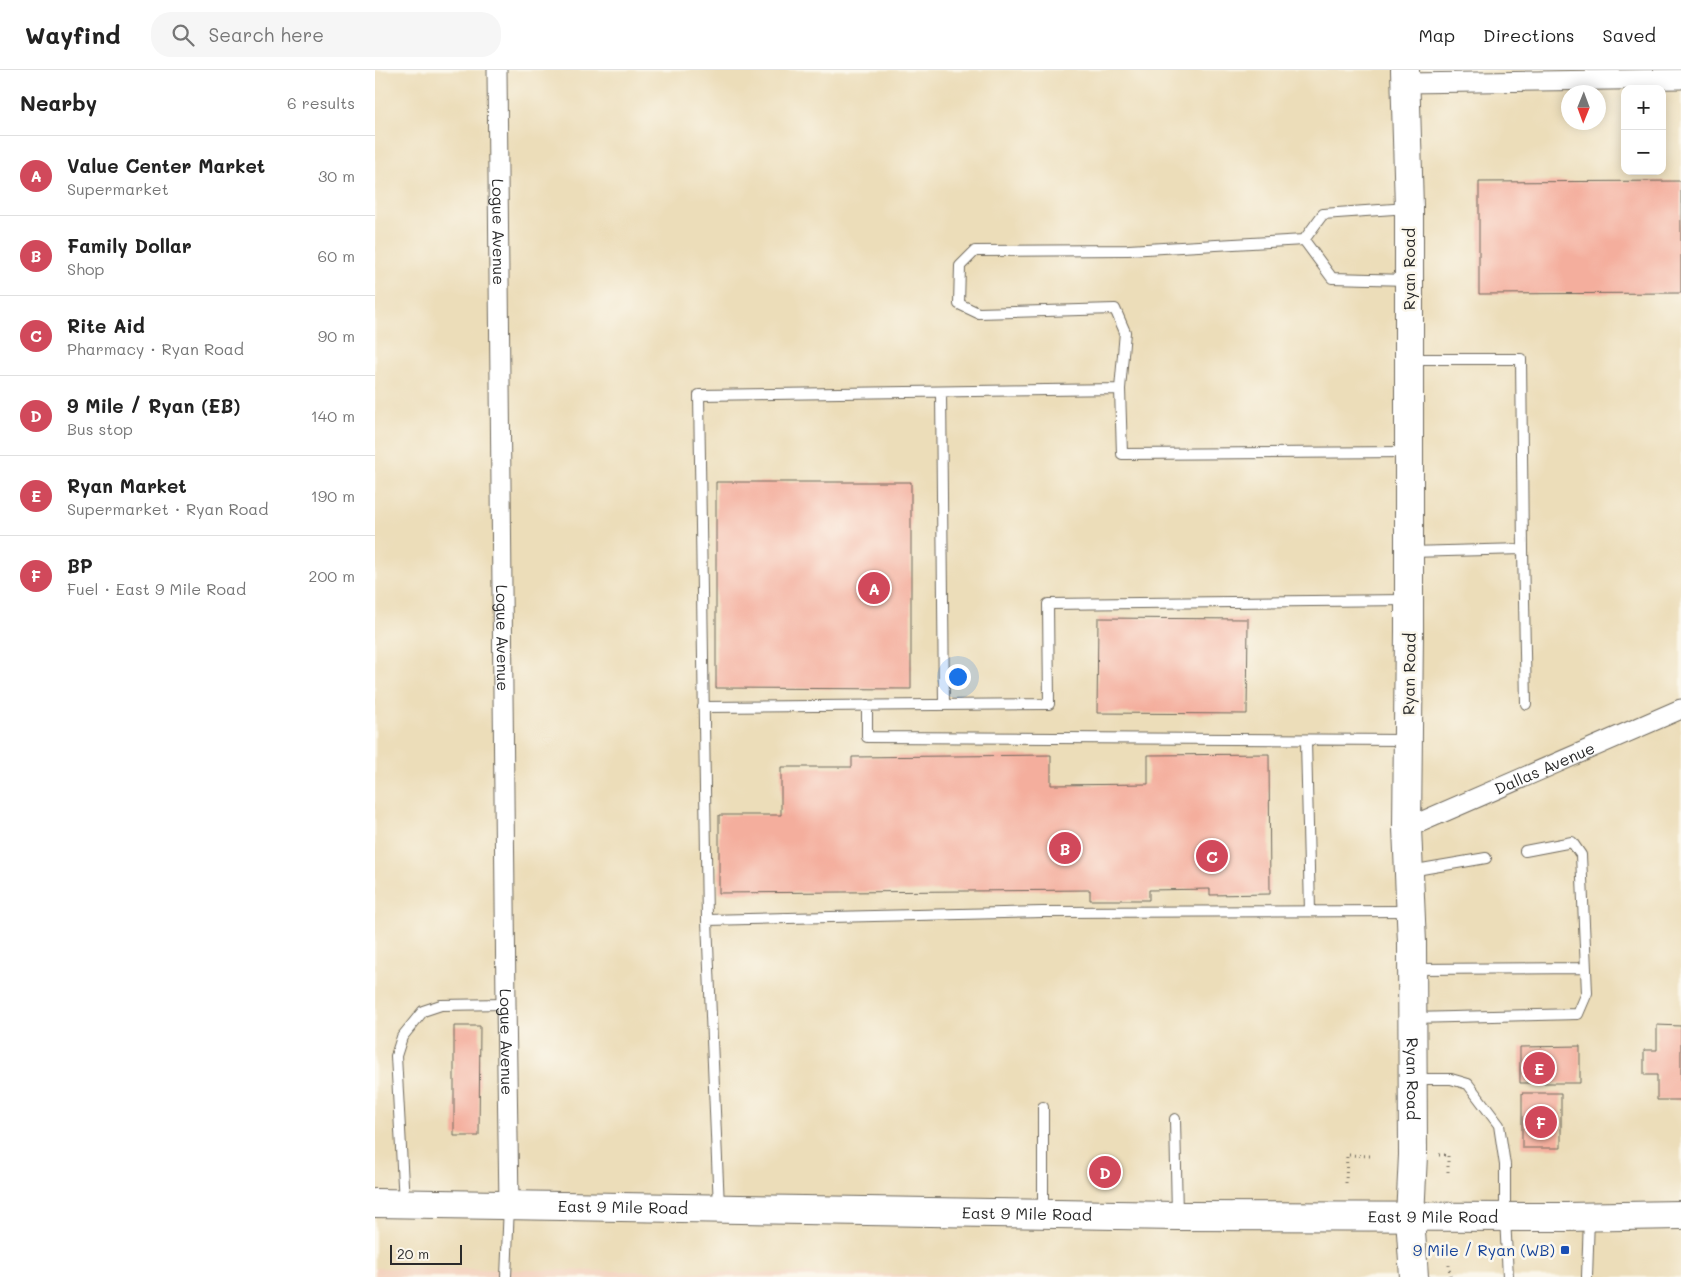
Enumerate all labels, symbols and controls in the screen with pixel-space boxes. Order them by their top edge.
search box [151,12,501,57]
text: Wayfind [25,19,121,50]
icon: search [169,21,197,49]
text: Search here [209,22,324,47]
text: Map [1418,23,1455,47]
text: Directions [1483,23,1575,47]
text: Saved [1603,23,1656,47]
north arrow [1561,85,1606,130]
map controls [1621,85,1666,175]
button: + [1621,85,1666,130]
text: Nearby [20,89,97,116]
text: 6 results [287,92,355,113]
button: − [1621,130,1666,175]
text: Value Center Market [67,153,265,178]
text: A [30,165,42,186]
text: 30 m [318,165,355,186]
text: Supermarket [67,178,169,199]
street label: Logue Avenue [488,179,510,285]
street label: Ryan Road [1398,228,1419,310]
text: Family Dollar [67,233,192,258]
text: B [31,245,41,266]
text: 60 m [318,245,355,266]
text: Shop [67,258,104,279]
text: Rite Aid [67,313,145,338]
text: C [30,325,42,346]
text: 90 m [318,325,355,346]
text: Pharmacy · Ryan Road [67,338,244,359]
text: 9 Mile / Ryan (EB) [67,393,240,418]
text: D [30,405,42,426]
text: 140 m [311,405,355,426]
text: Bus stop [67,418,133,439]
text: Ryan Market [67,473,187,498]
text: E [31,485,41,506]
text: 190 m [311,485,355,506]
text: Supermarket · Ryan Road [67,498,268,519]
text: BP [67,553,93,578]
text: F [31,565,41,586]
text: 200 m [308,565,355,586]
pin: A [858,569,890,607]
text: Fuel · East 9 Mile Road [67,578,246,599]
street label: Logue Avenue [492,585,514,691]
street label: Ryan Road [1397,633,1420,715]
your location [945,664,971,690]
street label: Dallas Avenue [1491,737,1598,799]
pin: B [1049,829,1081,867]
pin: C [1196,837,1228,875]
street label: Logue Avenue [496,989,518,1095]
street label: Ryan Road [1402,1038,1424,1120]
pin: E [1523,1049,1555,1087]
pin: F [1525,1103,1557,1141]
pin: D [1089,1153,1121,1191]
street label: East 9 Mile Road [558,1195,688,1218]
street label: East 9 Mile Road [962,1202,1092,1225]
street label: East 9 Mile Road [1368,1205,1498,1227]
place label: 9 Mile / Ryan (WB) [1413,1239,1555,1260]
scale bar [390,1242,463,1265]
text: 20 m [397,1244,429,1263]
marker: 9 Mile / Ryan (WB) [1559,1244,1571,1256]

